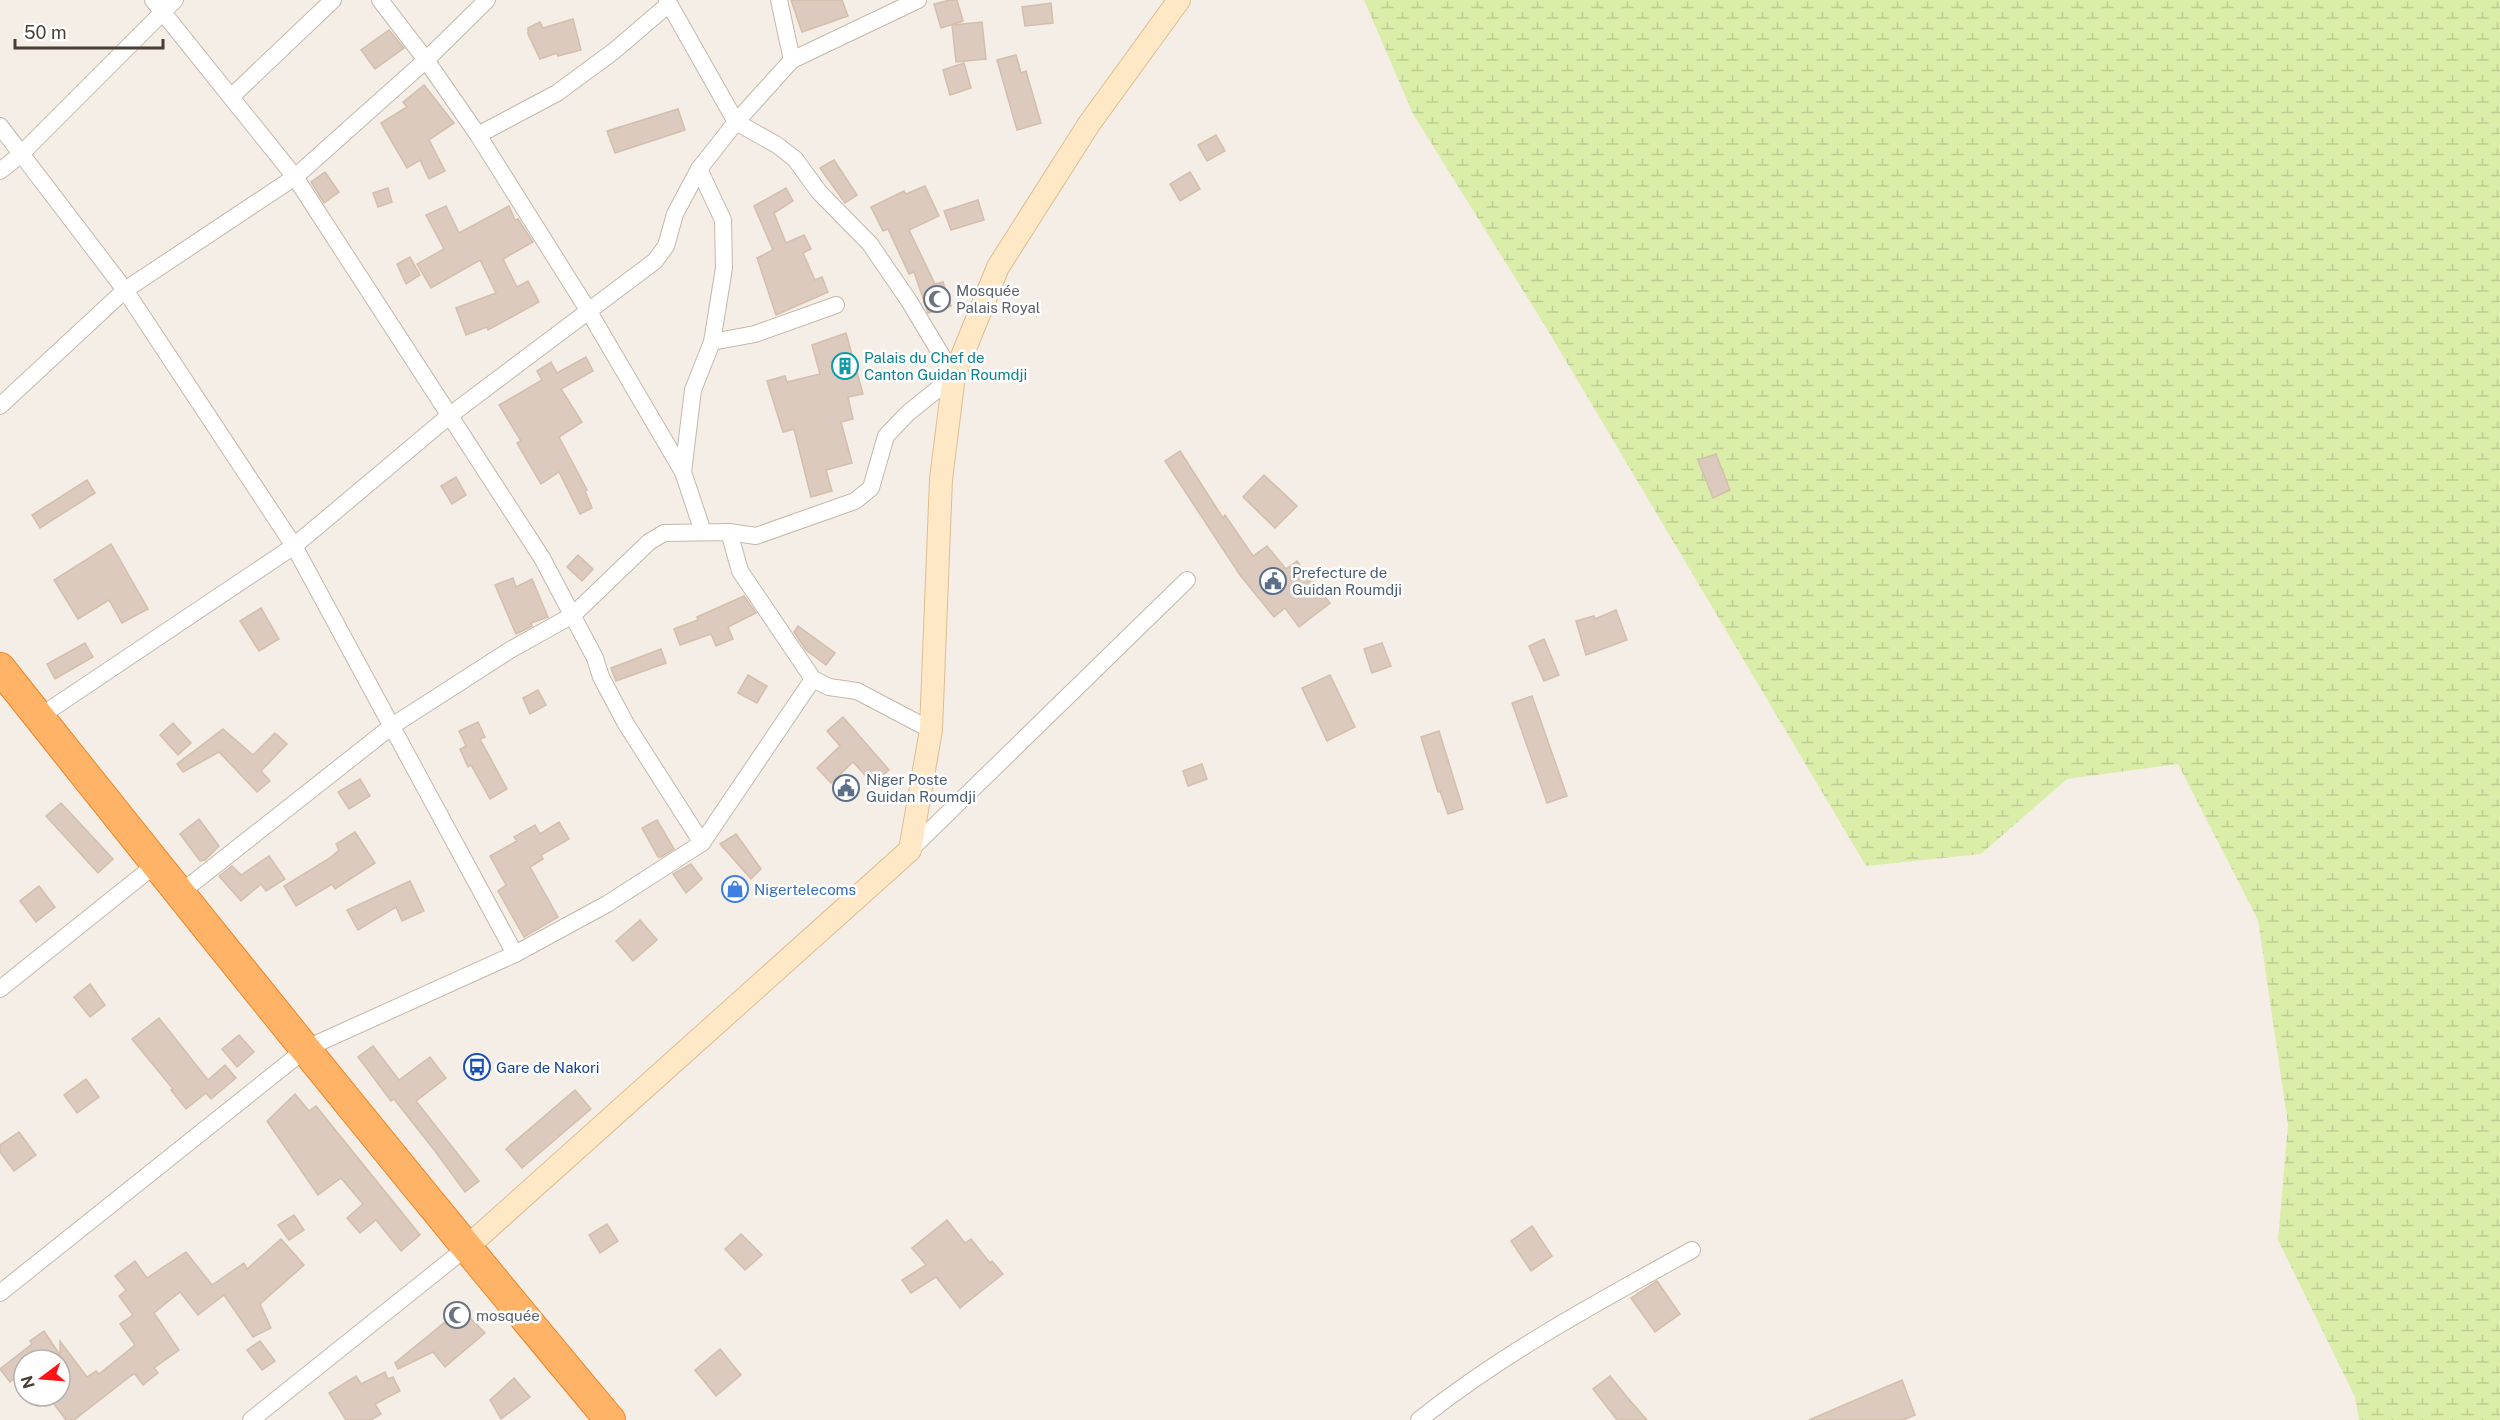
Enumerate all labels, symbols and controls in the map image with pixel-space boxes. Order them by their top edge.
scale bar [15,12,164,50]
text: 50 m [24,22,67,43]
place label: Mosquée Palais Royal [956,282,1040,316]
mosque icon: Mosquée Palais Royal [922,284,952,314]
place label: Palais du Chef de Canton Guidan Roumdji [864,349,1027,383]
building icon: Palais du Chef de Canton Guidan Roumdji [830,351,860,381]
place label: Prefecture de Guidan Roumdji [1292,564,1402,598]
public building icon: Prefecture de Guidan Roumdji [1258,566,1288,596]
place label: Niger Poste Guidan Roumdji [866,771,976,805]
public building icon: Niger Poste Guidan Roumdji [831,773,861,803]
shop icon: Nigertelecoms [720,874,750,904]
place label: Nigertelecoms [754,881,856,898]
bus stop icon: Gare de Nakori [462,1052,492,1082]
place label: Gare de Nakori [496,1059,600,1076]
mosque icon: mosquée [442,1300,472,1330]
place label: mosquée [476,1307,540,1324]
north arrow [12,1348,72,1408]
text: N [17,1373,39,1391]

